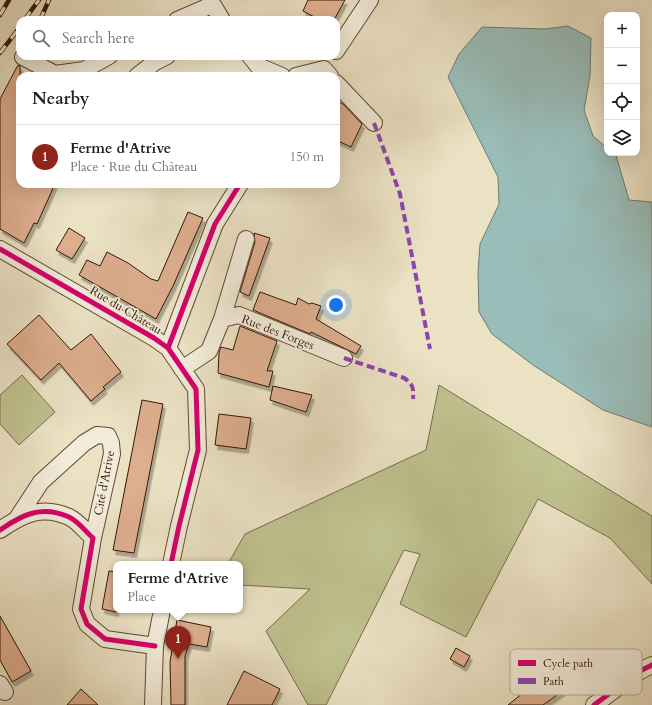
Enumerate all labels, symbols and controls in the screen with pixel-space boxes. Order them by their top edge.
map controls [604,12,640,156]
button: + [604,12,640,48]
search box [16,16,340,60]
icon: search [30,27,52,49]
text: Search here [62,28,135,48]
button: − [604,48,640,84]
button: locate [604,84,640,120]
text: Nearby [32,87,89,110]
button: layers [604,120,640,156]
text: Ferme d'Atrive [70,138,171,158]
text: 1 [42,148,48,166]
text: 150 m [290,148,324,166]
text: Place · Rue du Château [70,158,197,176]
street label: Rue du Château [87,282,165,338]
your location [326,295,346,315]
street label: Rue des Forges [239,311,317,353]
street label: Cité d'Atrive [90,449,118,517]
popup [113,561,243,613]
text: Ferme d'Atrive [127,568,229,588]
text: Place [127,588,156,606]
pin: 1 [165,626,191,659]
legend [510,649,642,695]
text: Cycle path [543,656,593,671]
text: Path [543,674,564,689]

